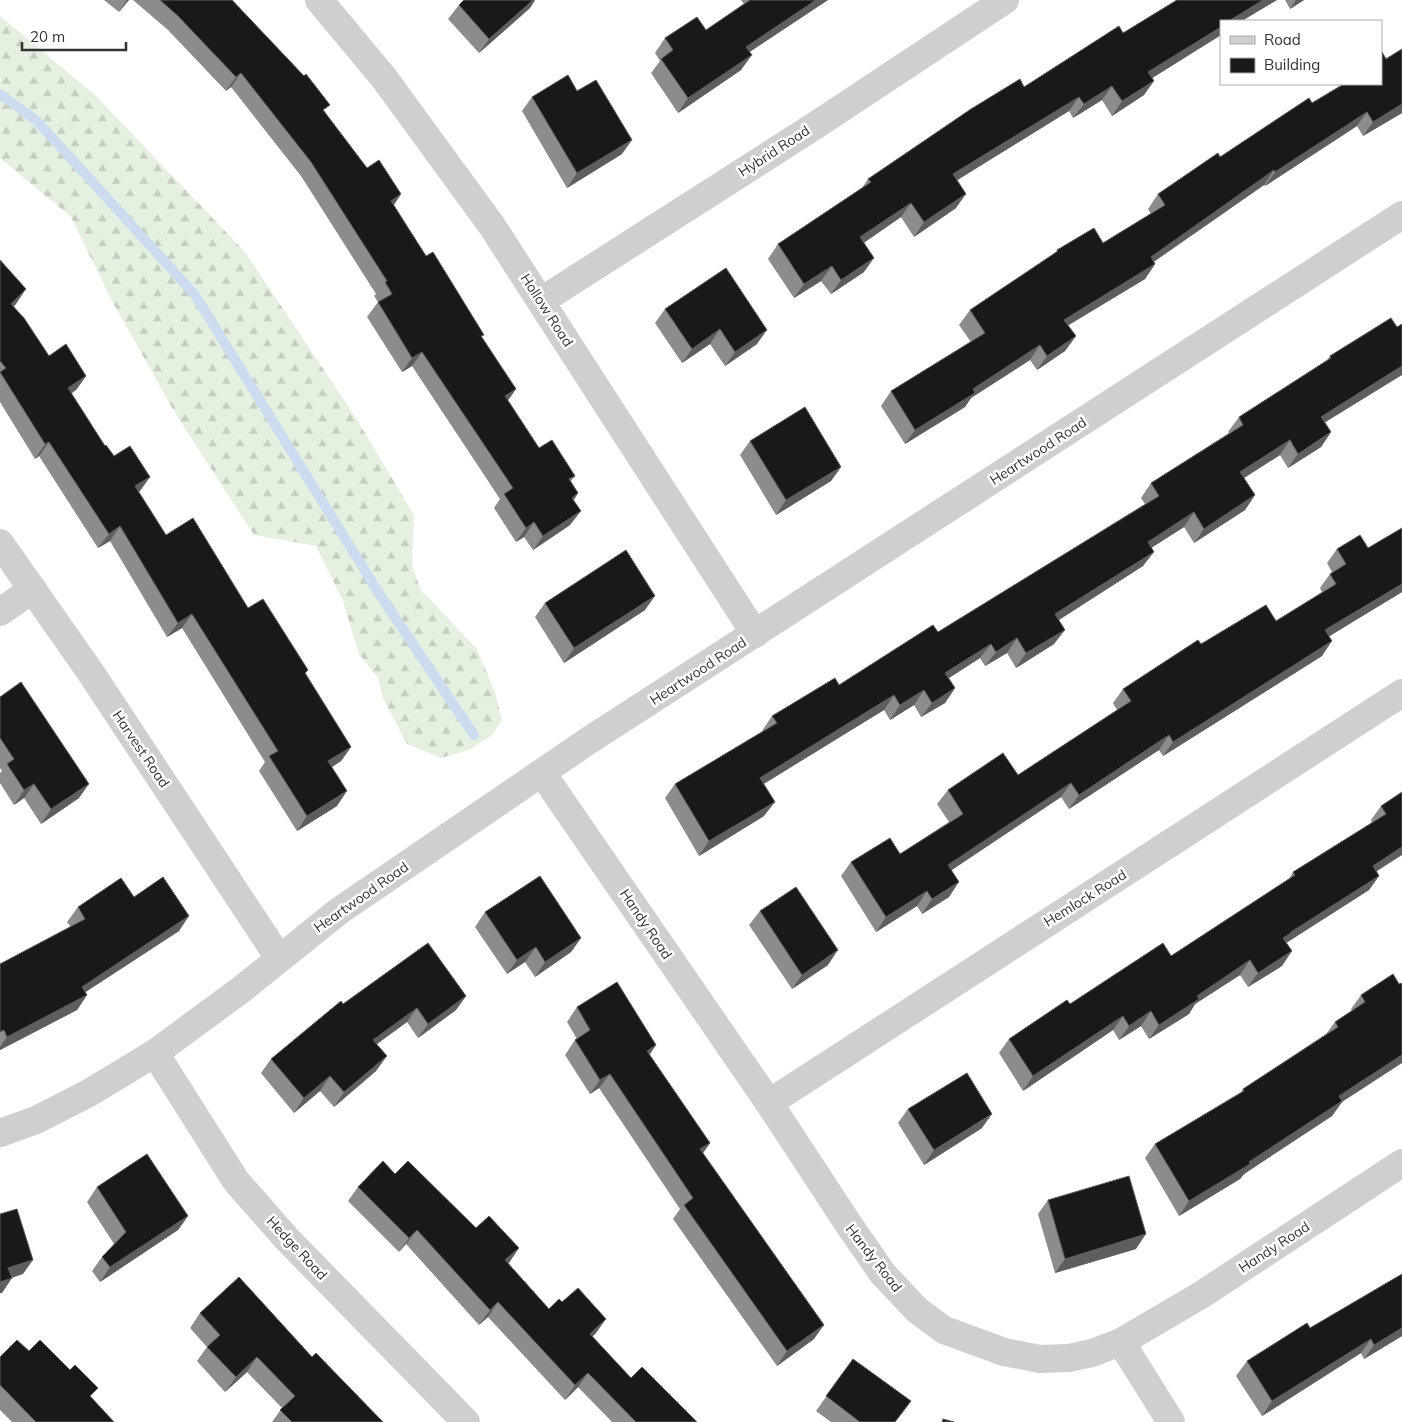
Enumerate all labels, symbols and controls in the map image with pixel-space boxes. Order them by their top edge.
scale bar [22,20,126,52]
legend [1220,20,1382,85]
text: 20 m [30,27,65,46]
text: Road [1264,30,1301,49]
text: Building [1264,55,1320,74]
street label: Hybrid Road [735,121,813,181]
street label: Hollow Road [517,270,577,350]
street label: Heartwood Road [986,413,1090,489]
street label: Heartwood Road [646,633,750,709]
street label: Harvest Road [109,707,173,791]
street label: Heartwood Road [310,858,412,936]
street label: Hemlock Road [1040,865,1130,931]
street label: Handy Road [616,885,676,963]
street label: Hedge Road [263,1212,331,1284]
street label: Handy Road [1235,1217,1313,1277]
street label: Handy Road [842,1220,906,1296]

